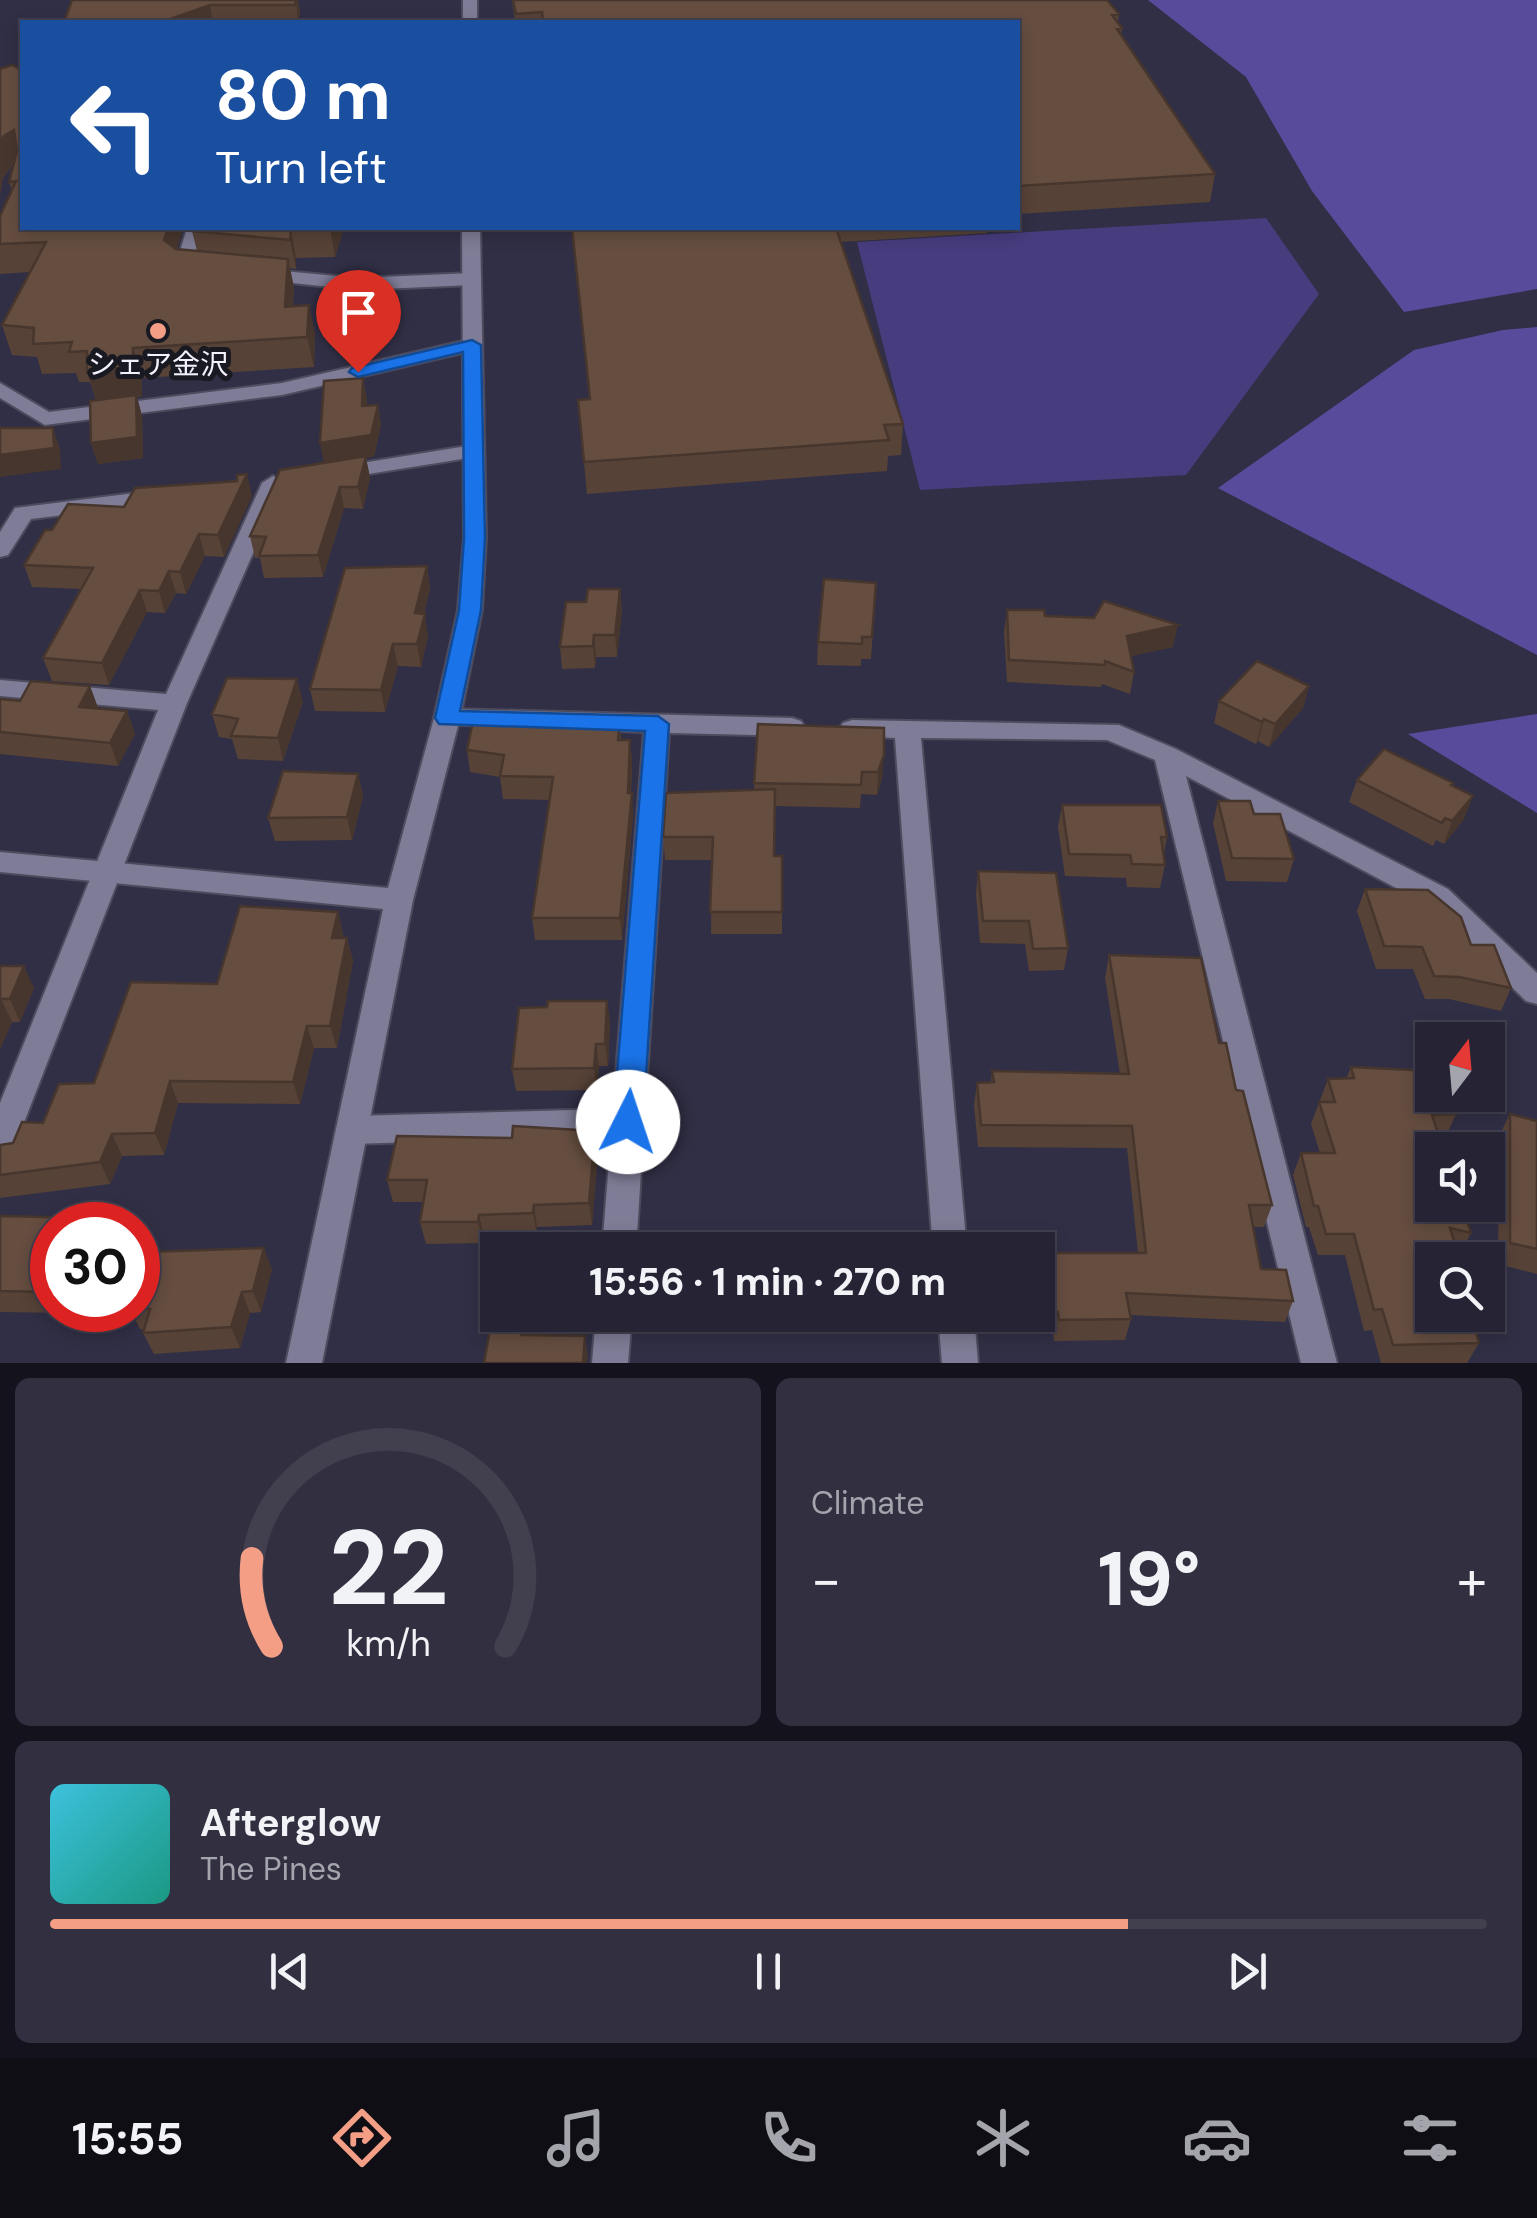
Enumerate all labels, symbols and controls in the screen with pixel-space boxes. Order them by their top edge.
text: 80 m [215,50,391,141]
icon: left [50,60,180,190]
text: Turn left [215,138,387,197]
pin [316,270,401,373]
icon: arrive [331,285,386,340]
marker: シェア金沢 [147,320,169,342]
place label: シェア金沢 [88,346,228,383]
north arrow [1415,1022,1505,1112]
map controls [1415,1022,1505,1332]
position arrow [576,1070,680,1174]
button: sound [1415,1132,1505,1222]
speed limit sign: 30 [30,1202,160,1332]
button: search [1415,1242,1505,1332]
text: 15:56 · 1 min · 270 m [589,1257,946,1307]
text: Climate [811,1482,925,1524]
text: 22 [328,1501,448,1636]
text: 19° [1098,1531,1200,1628]
text: − [811,1544,841,1616]
text: + [1457,1544,1487,1616]
text: km/h [346,1621,430,1667]
text: Afterglow [200,1798,381,1848]
text: The Pines [200,1848,342,1890]
icon: previous [262,1944,317,1999]
icon: pause [741,1944,796,1999]
icon: next [1220,1944,1275,1999]
icon: directions [327,2103,397,2173]
icon: music [541,2103,611,2173]
icon: phone [754,2103,824,2173]
icon: climate [968,2103,1038,2173]
icon: car [1182,2103,1252,2173]
icon: filters [1395,2103,1465,2173]
text: 15:55 [72,2109,184,2168]

